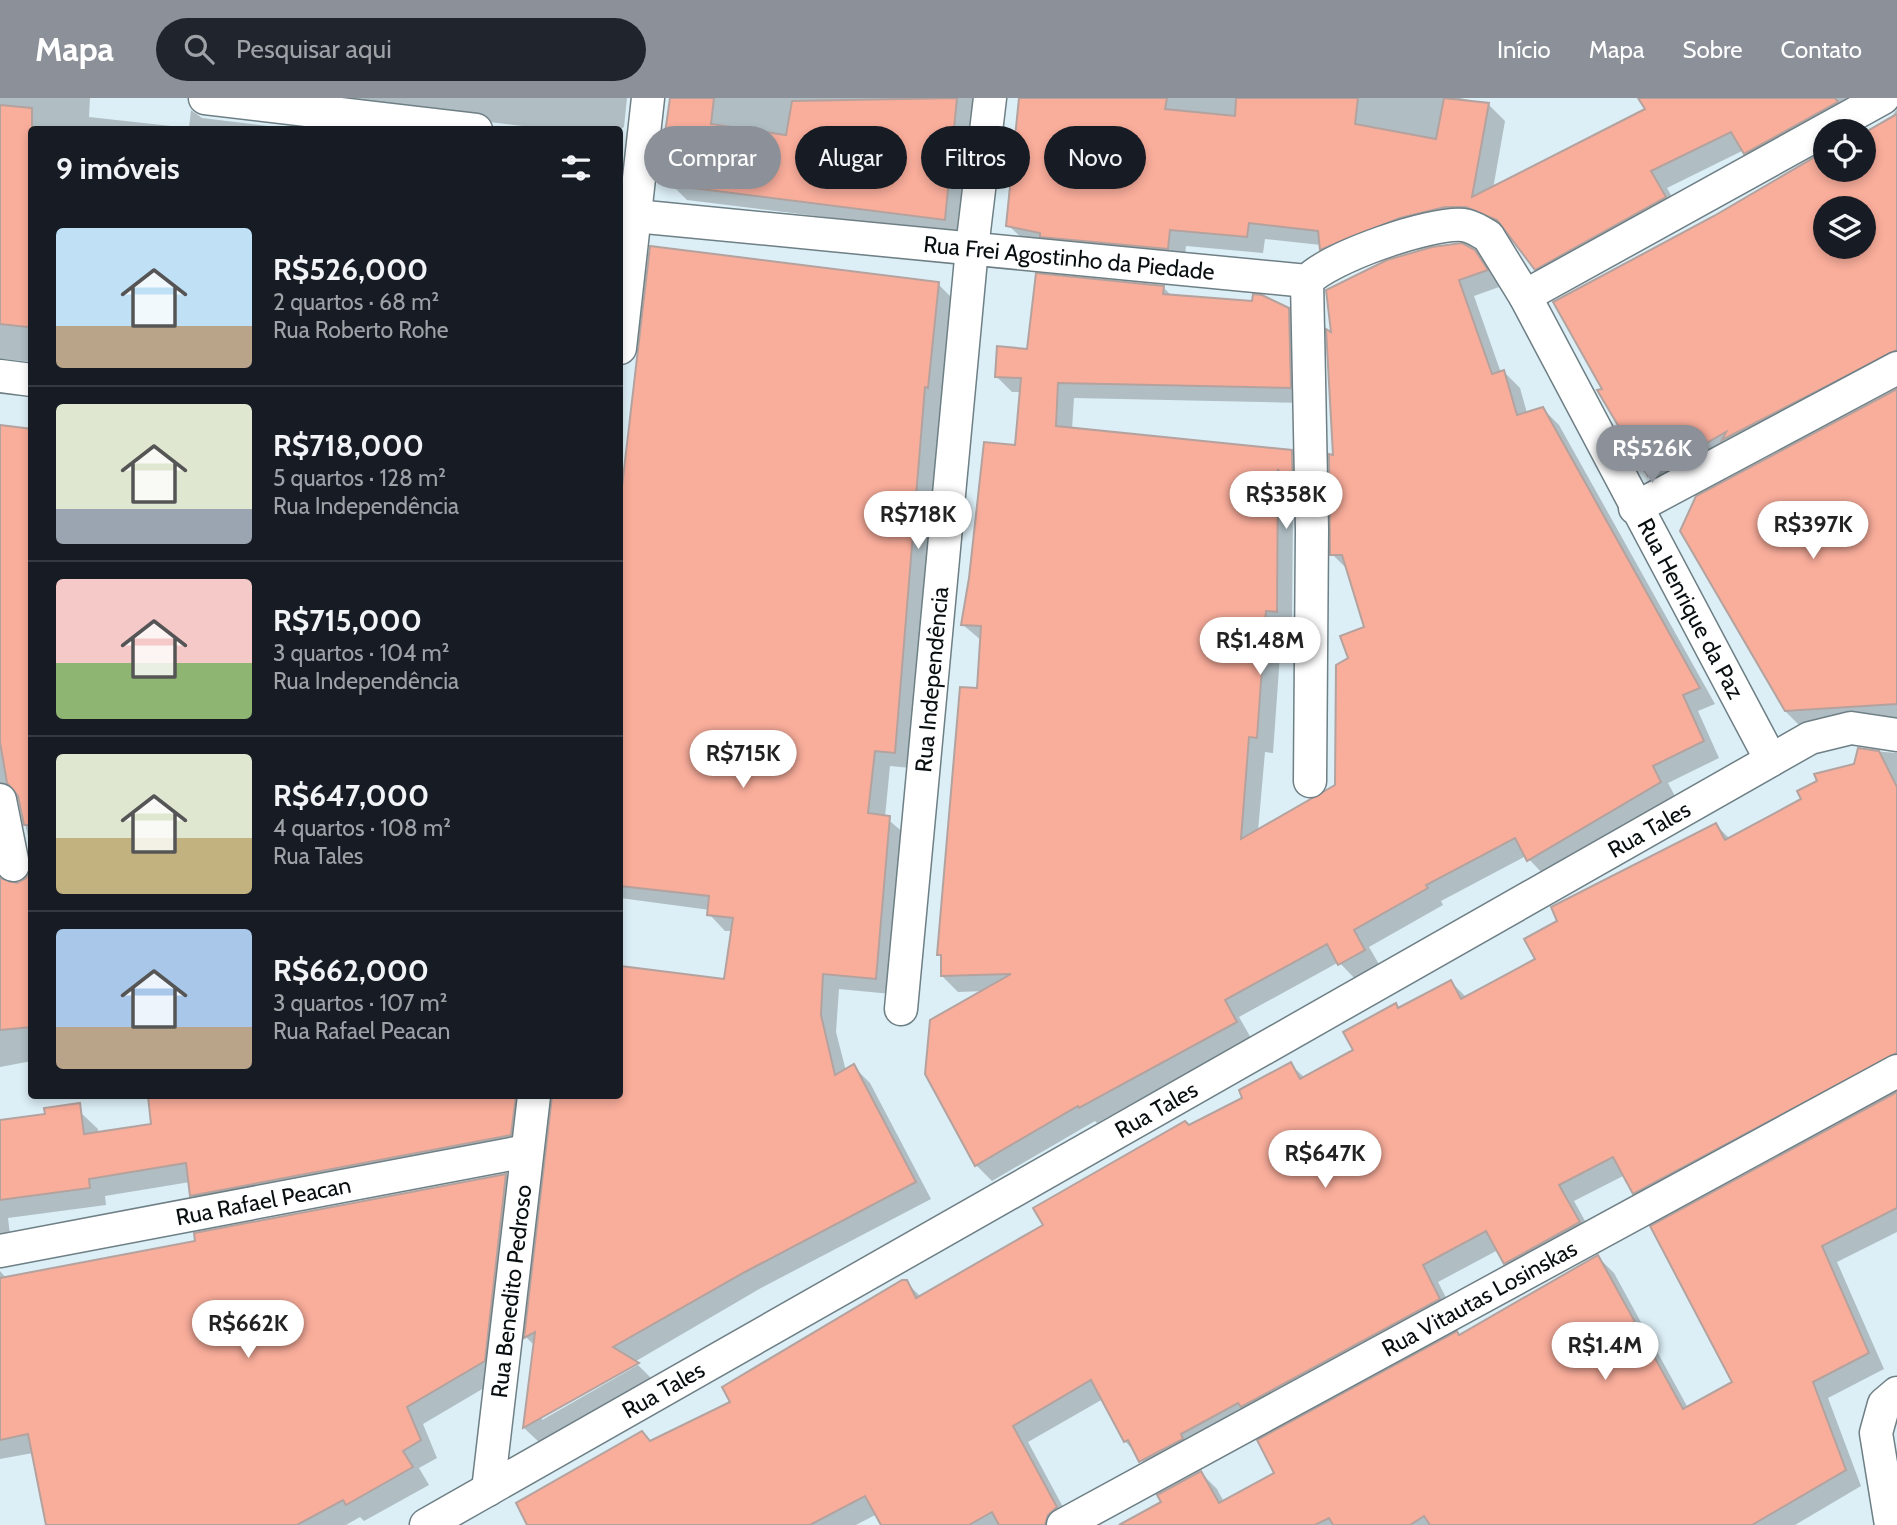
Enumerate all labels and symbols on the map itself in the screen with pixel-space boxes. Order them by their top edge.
street label: Rua Frei Agostinho da Piedade [922,230,1216,286]
pin: R$526K [1595,426,1709,485]
pin: R$358K [1229,472,1343,531]
pin: R$718K [861,491,975,551]
pin: R$397K [1756,502,1870,561]
street label: Rua Henrique da Paz [1631,514,1750,704]
street label: Rua Independência [909,585,954,773]
pin: R$1.48M [1195,618,1325,677]
pin: R$715K [686,730,800,790]
street label: Rua Tales [1603,795,1695,864]
street label: Rua Tales [1110,1075,1202,1144]
pin: R$647K [1268,1130,1382,1190]
street label: Rua Rafael Peacan [173,1171,353,1231]
street label: Rua Benedito Pedroso [485,1183,538,1399]
street label: Rua Vitautas Losinskas [1377,1234,1582,1363]
pin: R$662K [191,1300,305,1360]
pin: R$1.4M [1548,1322,1662,1382]
street label: Rua Tales [617,1356,710,1425]

